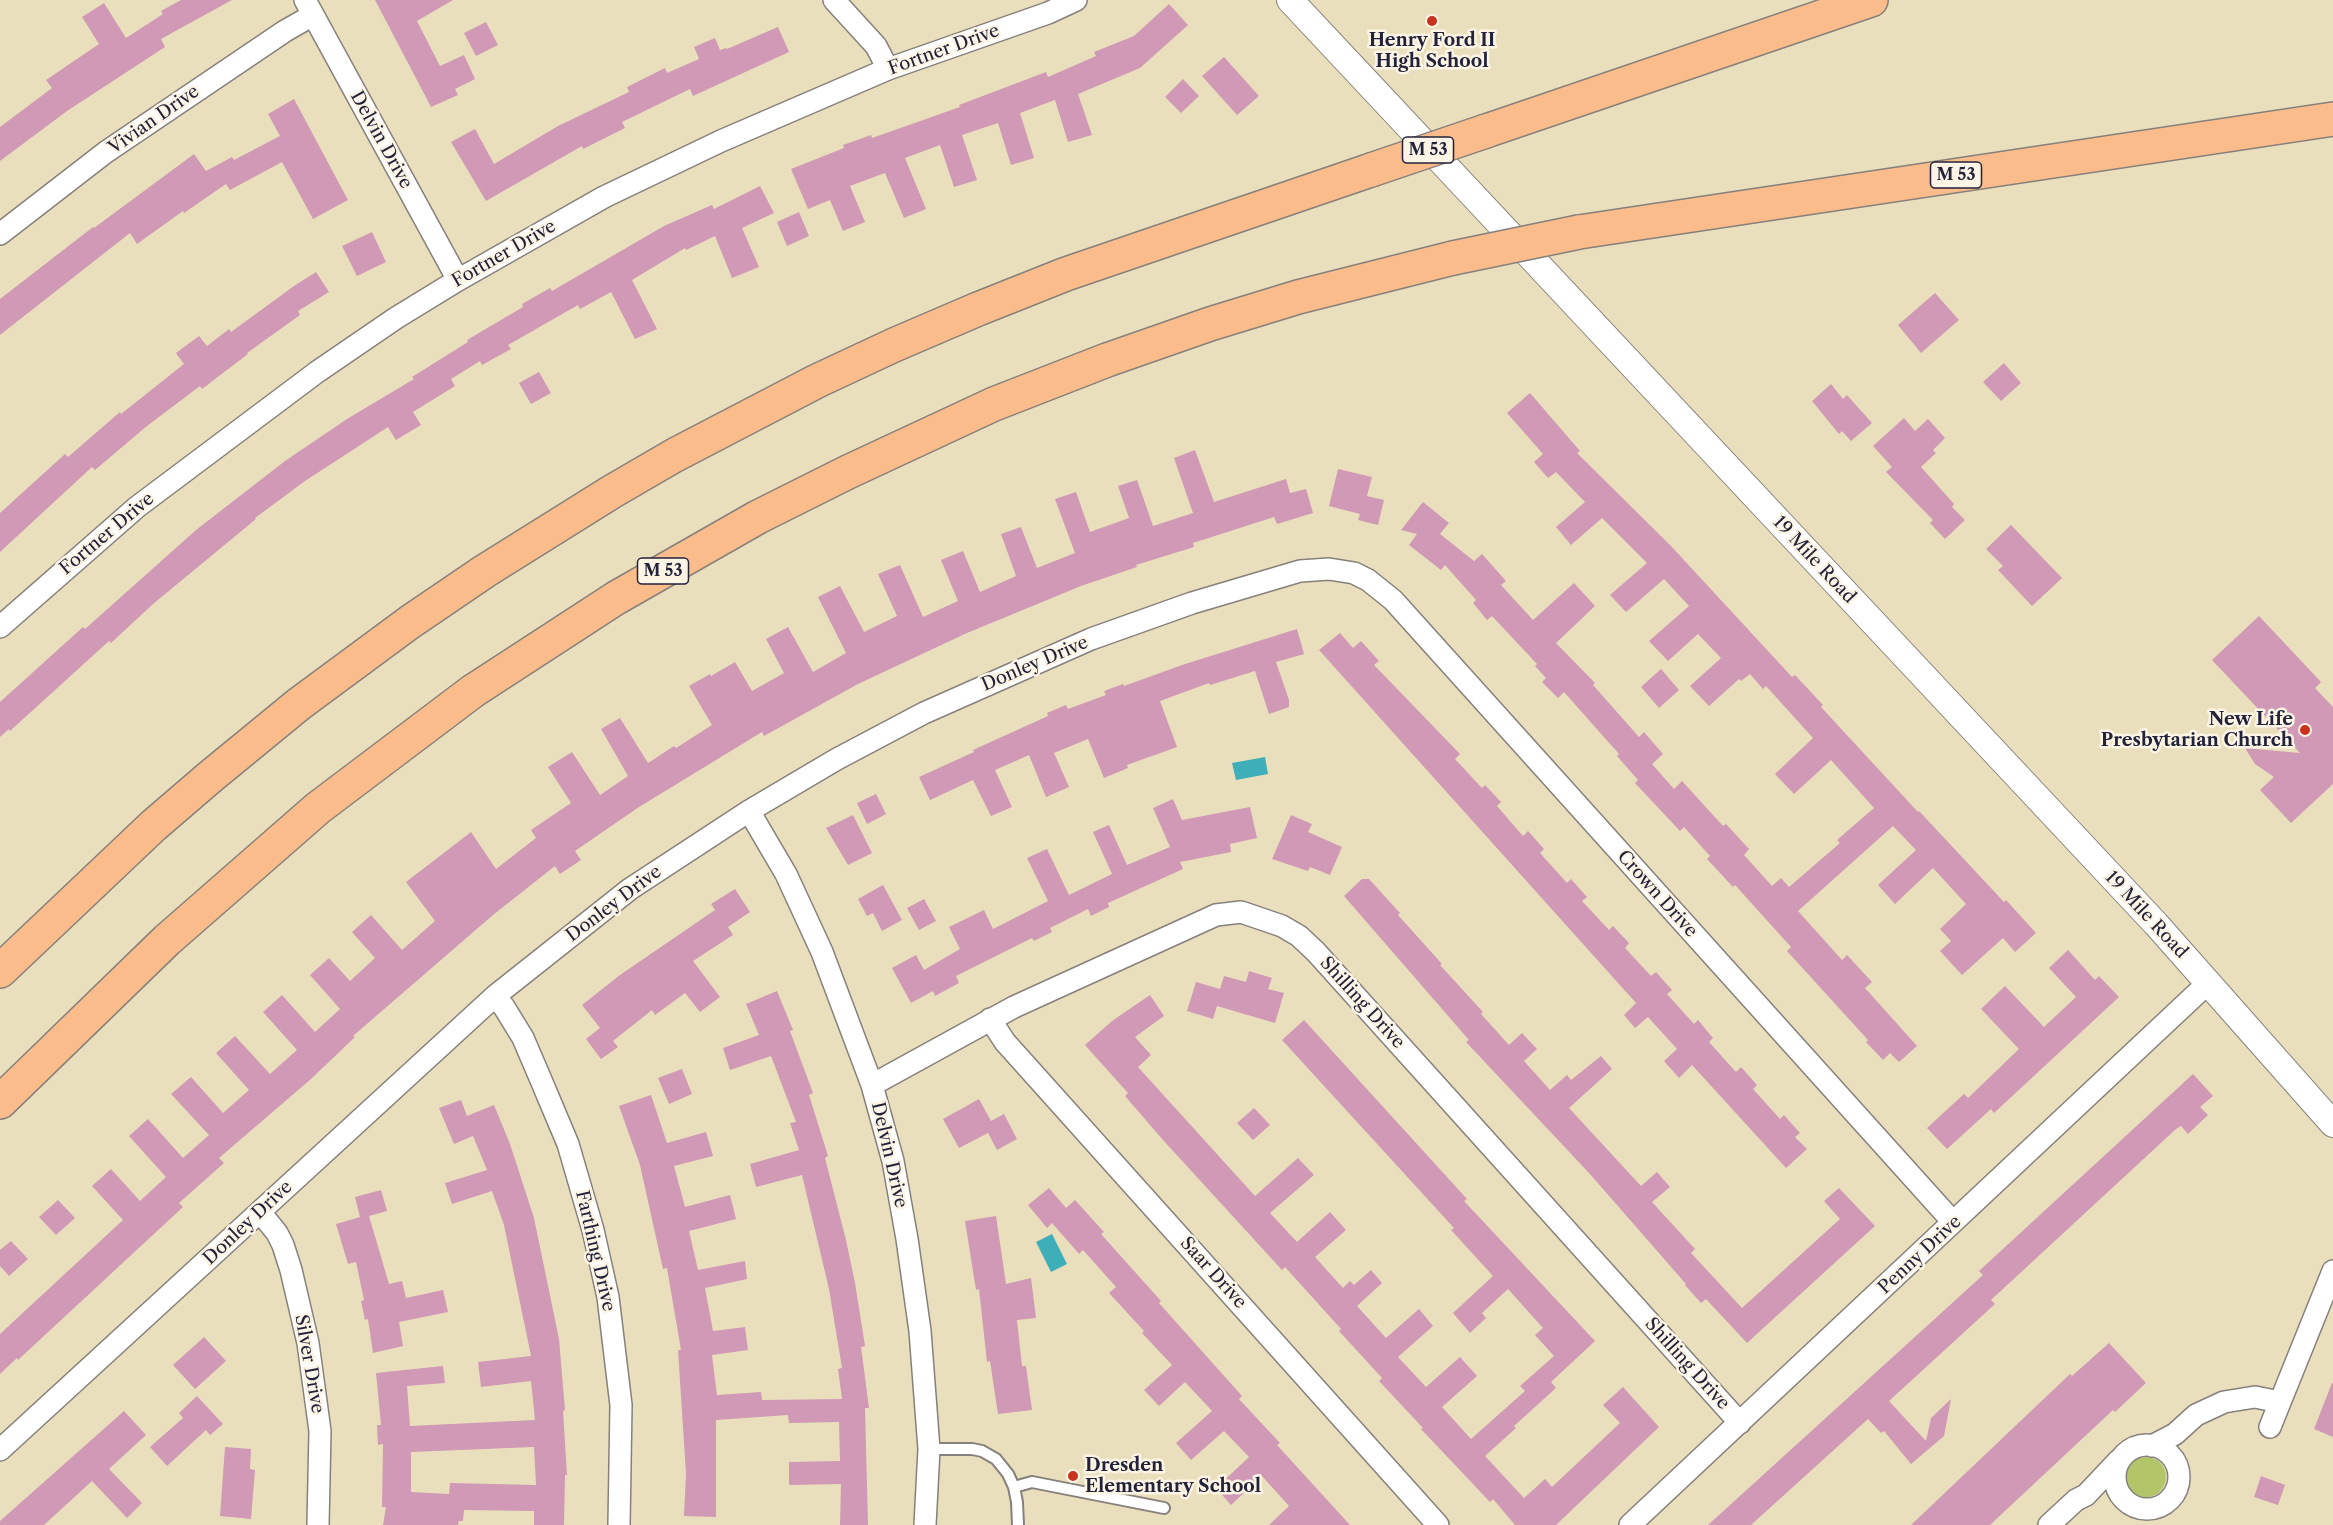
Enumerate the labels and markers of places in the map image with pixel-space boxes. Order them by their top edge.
marker: Henry Ford II High School [1425,14,1439,28]
place label: Henry Ford II High School [1369,30,1495,72]
place label: New Life Presbytarian Church [2101,709,2293,752]
marker: New Life Presbytarian Church [2298,723,2312,737]
place label: Dresden Elementary School [1085,1455,1261,1498]
marker: Dresden Elementary School [1066,1469,1080,1483]

